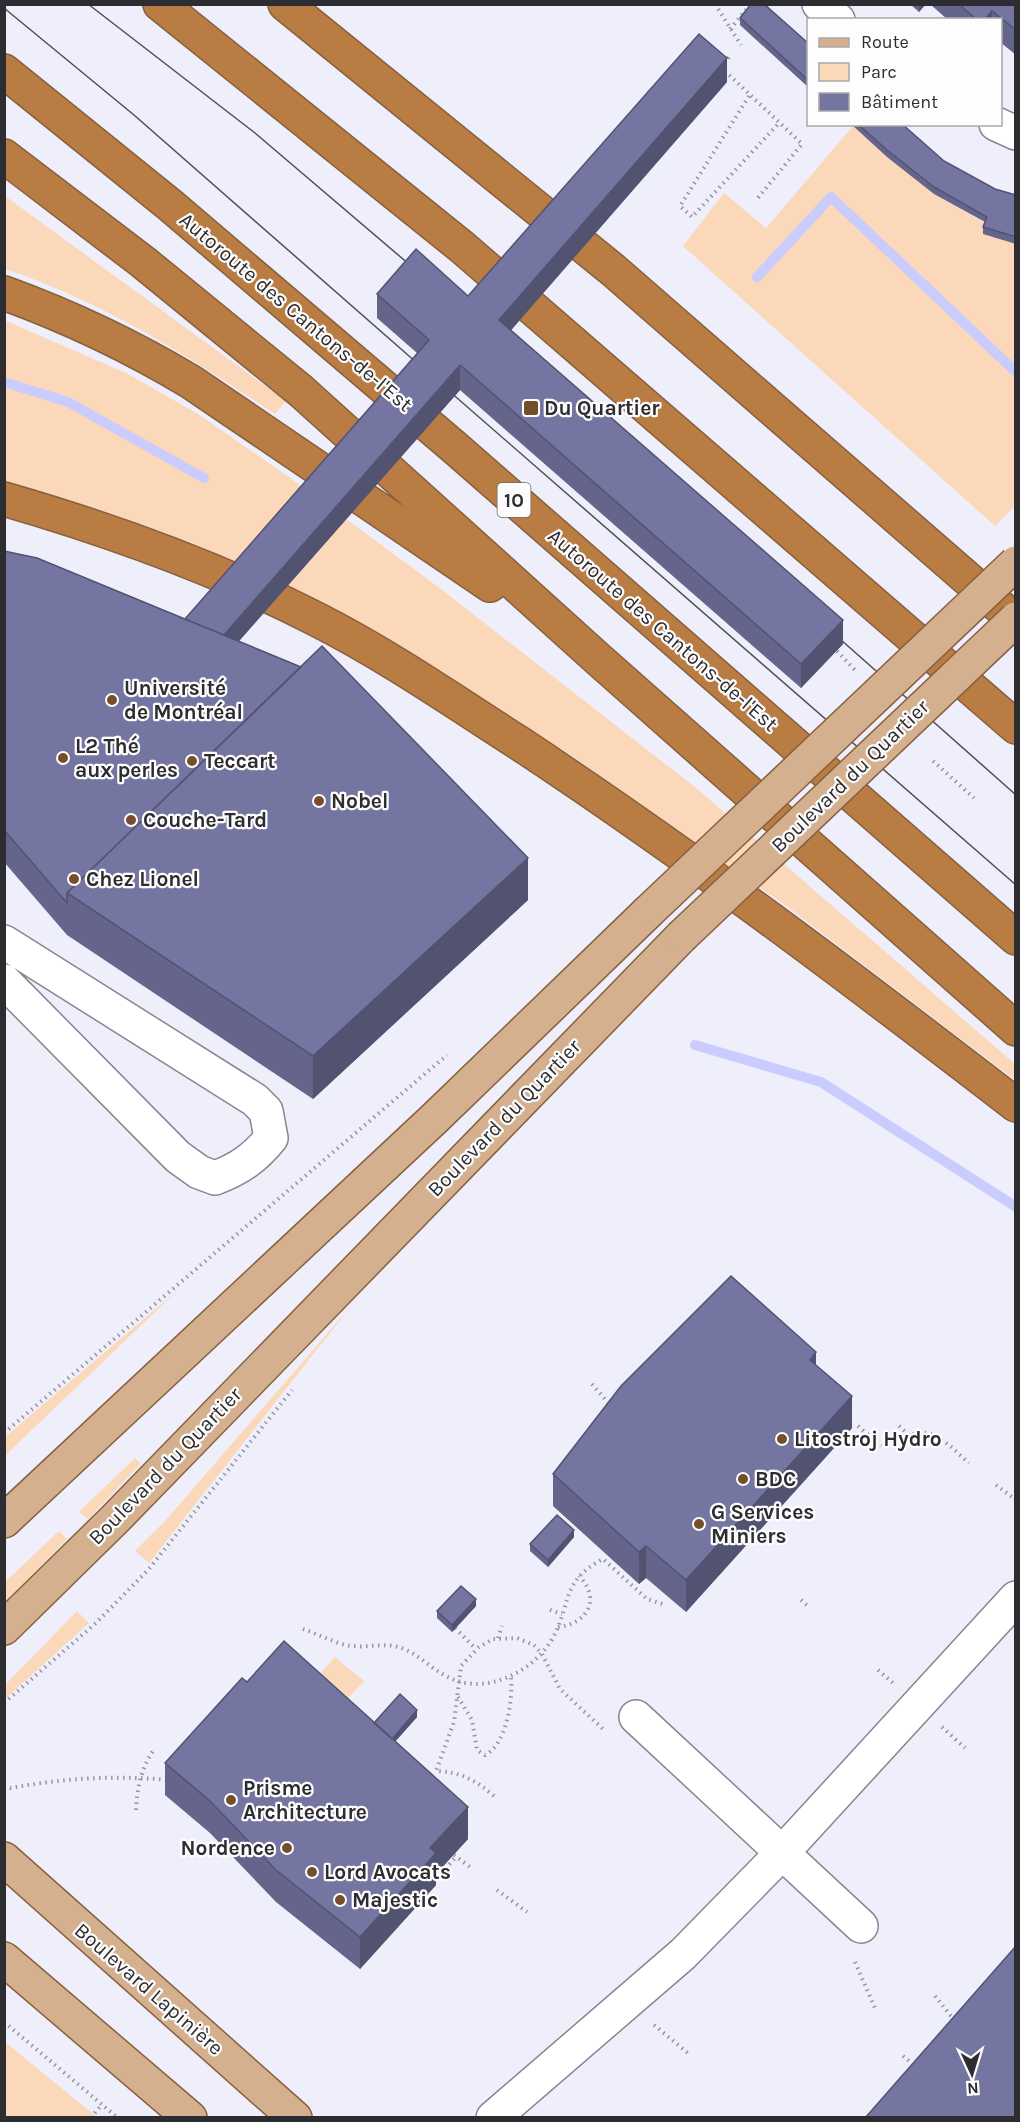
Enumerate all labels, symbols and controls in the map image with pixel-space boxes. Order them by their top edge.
legend [807,18,1002,126]
text: Route [861,31,909,53]
text: Parc [861,61,897,83]
text: Bâtiment [861,91,938,113]
street label: Autoroute des Cantons-de-l'Est [175,208,417,417]
place label: Du Quartier [544,396,660,420]
marker: Du Quartier [522,399,540,417]
road number: 10 [498,483,530,517]
street label: Autoroute des Cantons-de-l'Est [543,524,783,736]
place label: Université de Montréal [124,676,243,724]
marker: Université de Montréal [105,693,119,707]
street label: Boulevard du Quartier [766,694,934,857]
place label: L2 Thé aux perles [75,734,178,782]
place label: Teccart [204,749,276,773]
marker: L2 Thé aux perles [56,751,70,765]
marker: Teccart [185,754,199,768]
place label: Nobel [331,789,388,813]
marker: Nobel [312,794,326,808]
place label: Couche-Tard [143,808,267,832]
marker: Couche-Tard [124,813,138,827]
place label: Chez Lionel [86,867,199,891]
marker: Chez Lionel [67,872,81,886]
street label: Boulevard du Quartier [423,1034,586,1202]
street label: Boulevard du Quartier [84,1382,247,1550]
place label: Litostroj Hydro [794,1427,942,1451]
marker: Litostroj Hydro [775,1432,789,1446]
place label: BDC [755,1467,796,1491]
marker: BDC [736,1472,750,1486]
place label: G Services Miniers [711,1500,814,1548]
marker: G Services Miniers [692,1517,706,1531]
place label: Prisme Architecture [243,1776,367,1824]
marker: Prisme Architecture [224,1793,238,1807]
place label: Nordence [180,1836,275,1860]
marker: Nordence [280,1841,294,1855]
place label: Lord Avocats [324,1860,451,1884]
marker: Lord Avocats [305,1865,319,1879]
place label: Majestic [352,1888,438,1912]
marker: Majestic [333,1893,347,1907]
street label: Boulevard Lapinière [70,1918,228,2060]
north arrow [942,2044,1002,2104]
text: N [967,2079,979,2098]

